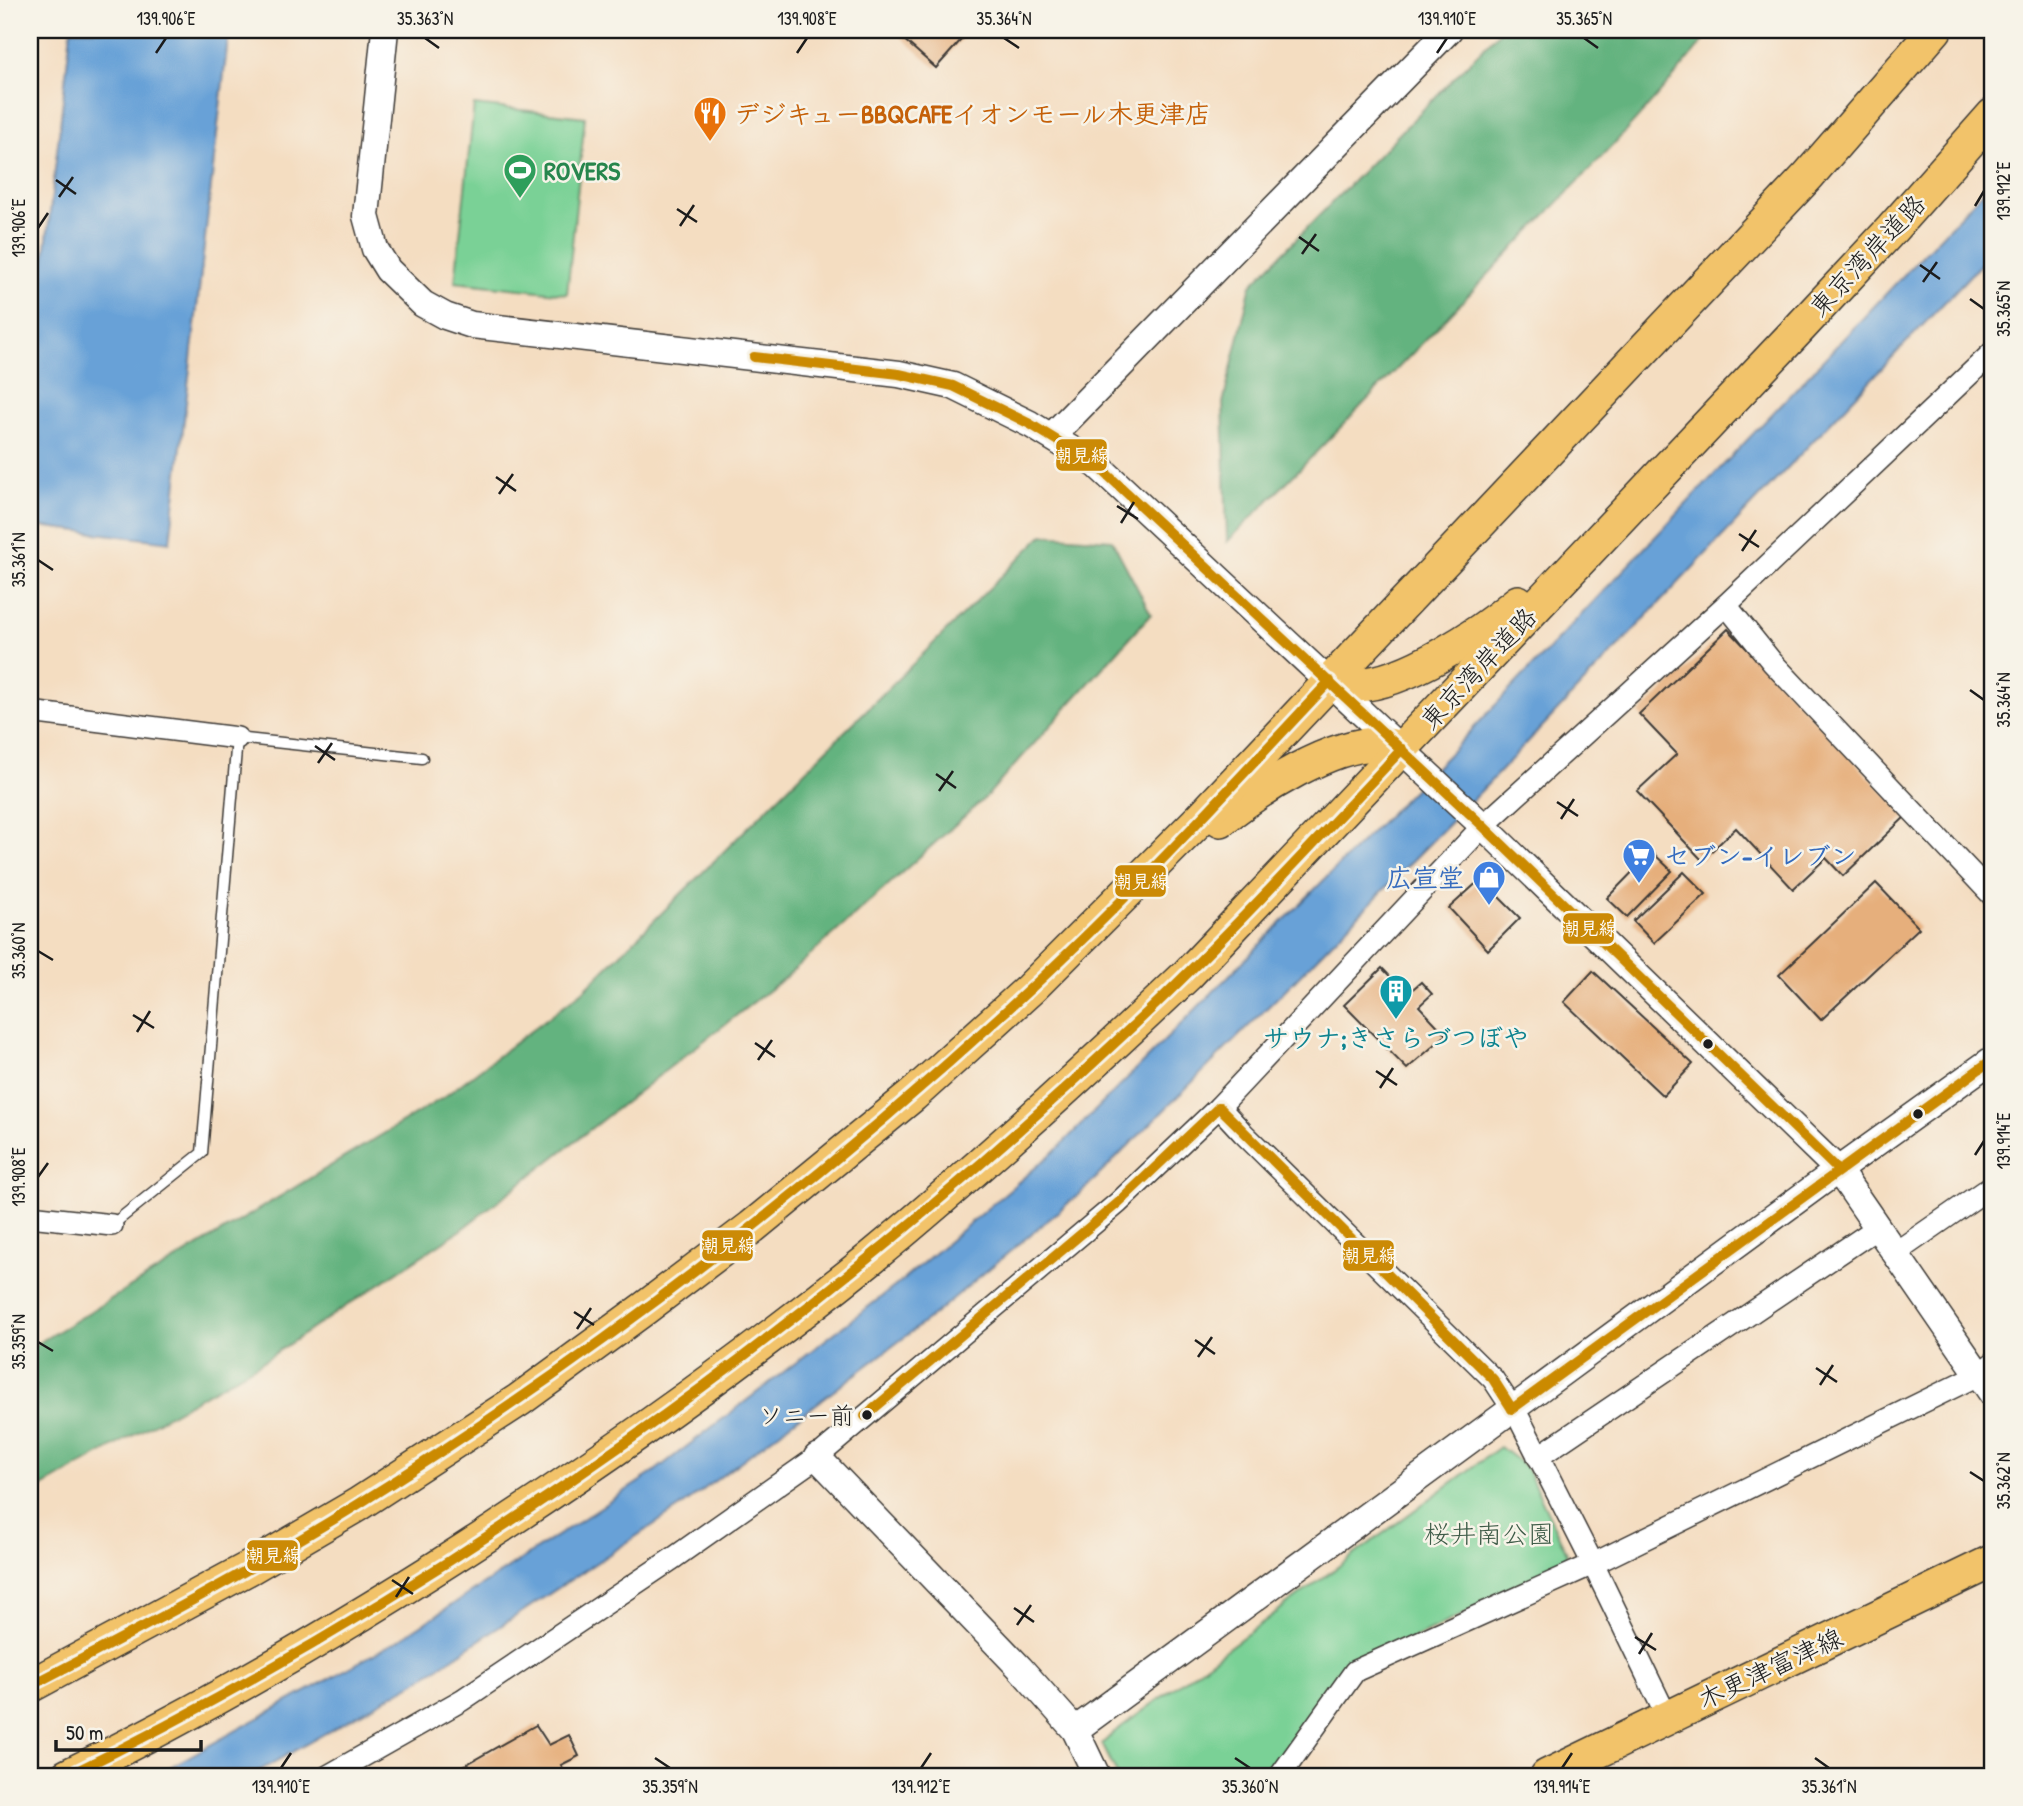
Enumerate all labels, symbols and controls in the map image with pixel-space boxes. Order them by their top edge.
text: 139.906°E [136,6,196,31]
text: 35.363°N [397,6,453,31]
text: 139.908°E [777,6,837,31]
text: 35.364°N [976,6,1032,31]
text: 139.910°E [1418,6,1476,31]
text: 35.365°N [1556,6,1612,31]
restaurant icon: デジキューBBQCAFEイオンモール木更津店 [691,94,729,143]
place label: デジキューBBQCAFEイオンモール木更津店 [734,96,1211,131]
sports icon: ROVERS [501,151,539,200]
place label: ROVERS [544,153,620,188]
text: 139.912°E [1991,162,2016,220]
street label: 東京湾岸道路 [1801,186,1933,324]
text: 139.906°E [6,198,31,258]
text: 35.365°N [1991,281,2016,337]
line badge: 潮見線 [1055,438,1108,472]
text: 潮見線 [1052,442,1110,468]
text: 35.361°N [6,532,31,588]
street label: 東京湾岸道路 [1412,599,1544,737]
text: 35.364°N [1991,672,2016,728]
supermarket icon: セブン-イレブン [1620,836,1658,885]
place label: セブン-イレブン [1664,838,1857,873]
shop icon: 広宣堂 [1470,858,1508,907]
place label: 広宣堂 [1386,860,1464,895]
line badge: 潮見線 [1114,864,1167,898]
text: 潮見線 [1112,868,1170,894]
line badge: 潮見線 [1562,912,1615,945]
text: 潮見線 [1560,915,1618,941]
text: 35.360°N [6,923,31,979]
building icon: サウナ;きさらづつぼや [1377,972,1415,1021]
place label: サウナ;きさらづつぼや [1263,1020,1529,1055]
unlabelled marker [1701,1037,1715,1051]
unlabelled marker [1911,1107,1925,1121]
text: 139.914°E [1991,1112,2016,1170]
text: 139.908°E [6,1147,31,1207]
line badge: 潮見線 [701,1229,754,1262]
text: 潮見線 [699,1232,757,1258]
line badge: 潮見線 [1342,1239,1395,1272]
text: 潮見線 [1340,1242,1398,1268]
text: 35.359°N [6,1314,31,1370]
place label: ソニー前 [758,1399,854,1431]
marker: ソニー前 [860,1408,874,1422]
text: 35.362°N [1991,1453,2016,1509]
park label: 桜井南公園 [1424,1516,1554,1551]
line badge: 潮見線 [246,1539,299,1572]
text: 潮見線 [244,1542,302,1568]
street label: 木更津富津線 [1692,1619,1848,1717]
scale bar [56,1708,201,1752]
text: 50 m [66,1718,103,1747]
text: 139.910°E [252,1774,310,1799]
text: 35.359°N [642,1774,698,1799]
text: 139.912°E [892,1774,950,1799]
text: 35.360°N [1222,1774,1278,1799]
text: 139.914°E [1533,1774,1591,1799]
text: 35.361°N [1801,1774,1857,1799]

